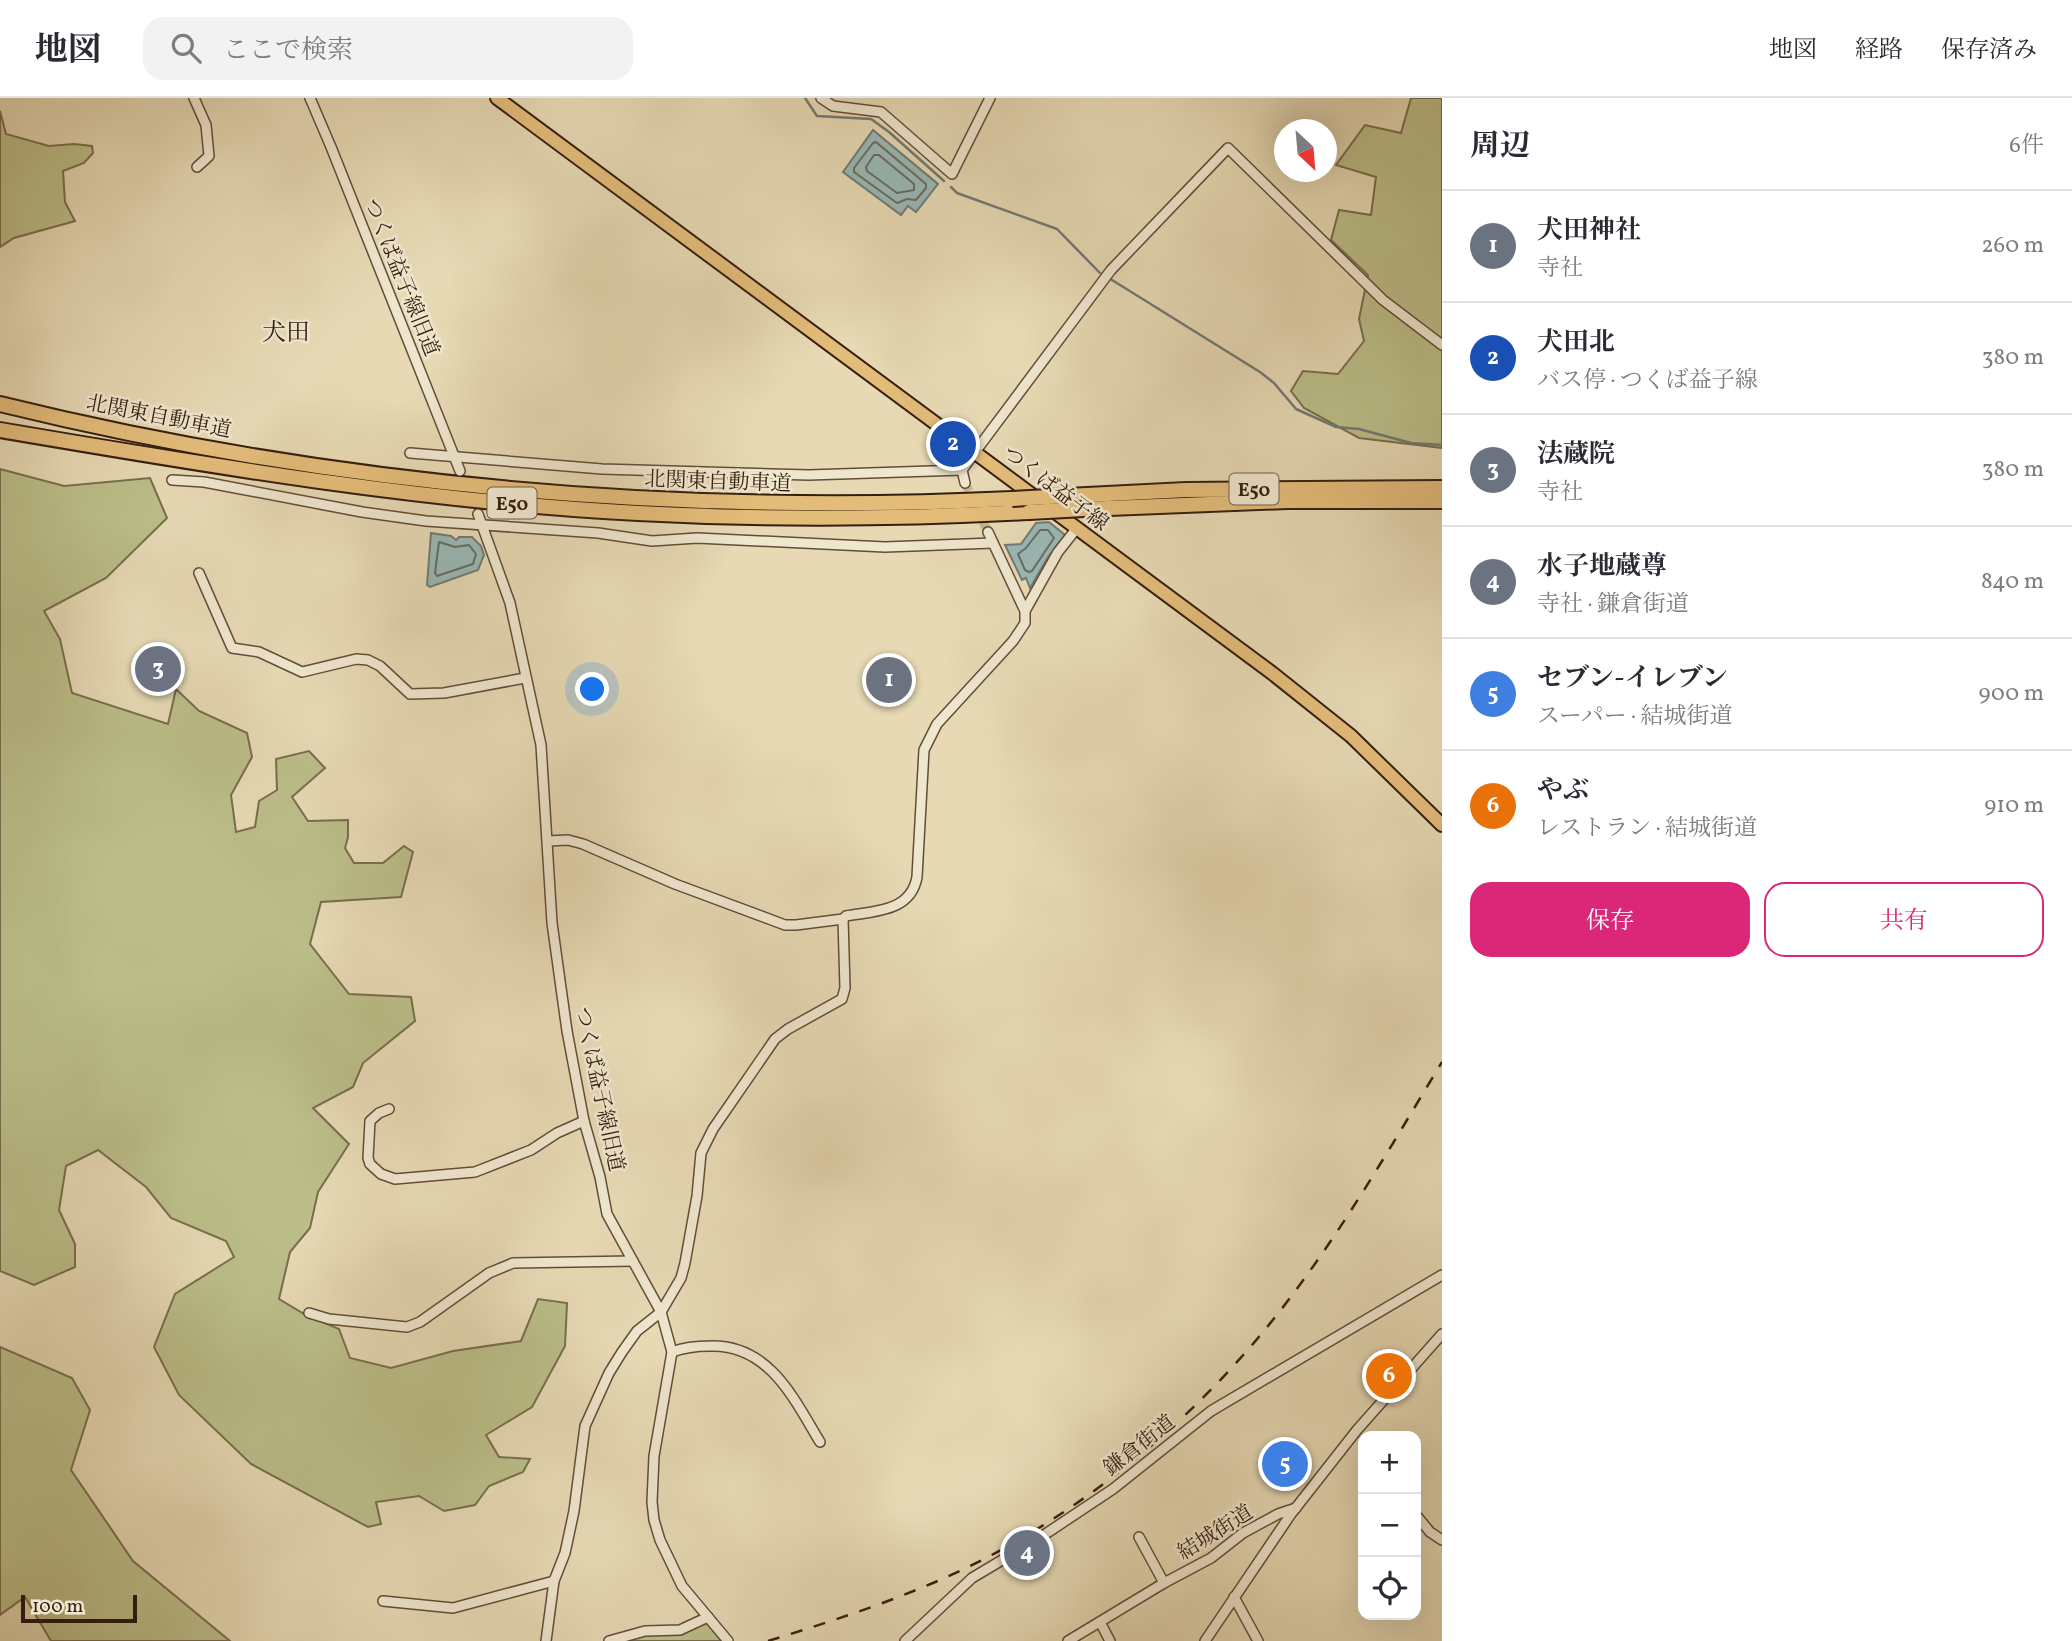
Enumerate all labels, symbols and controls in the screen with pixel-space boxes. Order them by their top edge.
search box [143,17,633,80]
text: 地図 [35,29,101,75]
icon: search [167,29,205,67]
text: ここで検索 [223,33,353,69]
text: 地図 [1769,34,1817,68]
text: 経路 [1855,34,1903,68]
text: 保存済み [1941,34,2037,68]
north arrow [1274,119,1337,182]
text: 周辺 [1470,126,1530,168]
text: 6件 [2009,130,2044,162]
street label: つくば益子線旧道 [356,194,446,361]
text: 犬田神社 [1537,213,1641,249]
text: 1 [1488,230,1498,262]
text: 260 m [1981,230,2044,262]
text: 寺社 [1537,253,1583,285]
district label: 犬田 [262,317,310,351]
text: 犬田北 [1537,325,1615,361]
text: 2 [1487,342,1499,374]
text: 380 m [1982,342,2044,374]
text: バス停 · つくば益子線 [1537,365,1758,397]
street label: 北関東自動車道 [84,389,234,446]
pin: 2 [930,418,976,470]
text: 法蔵院 [1537,437,1615,473]
street label: つくば益子線 [996,440,1114,539]
text: 3 [1487,454,1499,486]
text: 380 m [1982,454,2044,486]
street label: 北関東自動車道 [644,465,792,500]
road number: E50 [1230,474,1278,504]
text: 寺社 [1537,477,1583,509]
road number: E50 [488,488,536,518]
text: 水子地蔵尊 [1537,549,1667,585]
text: 4 [1486,566,1500,598]
text: 840 m [1981,566,2044,598]
text: 寺社 · 鎌倉街道 [1537,589,1689,621]
pin: 3 [135,643,181,695]
pin: 1 [866,654,912,706]
text: セブン-イレブン [1537,661,1728,697]
your location [575,672,609,706]
text: 5 [1487,678,1499,710]
text: 900 m [1979,678,2044,710]
text: スーパー · 結城街道 [1537,701,1732,733]
text: やぶ [1537,773,1589,809]
text: 6 [1487,790,1499,822]
text: 910 m [1984,790,2044,822]
text: レストラン · 結城街道 [1537,813,1757,845]
button: 保存 [1470,882,1750,957]
button: 共有 [1764,882,2044,957]
street label: つくば益子線旧道 [567,1004,630,1174]
pin: 6 [1366,1350,1412,1402]
street label: 鎌倉街道 [1098,1409,1182,1483]
map controls [1358,1431,1421,1620]
button: + [1358,1431,1421,1494]
pin: 5 [1262,1438,1308,1490]
button: − [1358,1494,1421,1557]
street label: 結城街道 [1172,1499,1259,1568]
pin: 4 [1004,1527,1050,1579]
button: locate [1358,1557,1421,1620]
scale bar [21,1592,136,1624]
text: 100 m [32,1594,83,1620]

